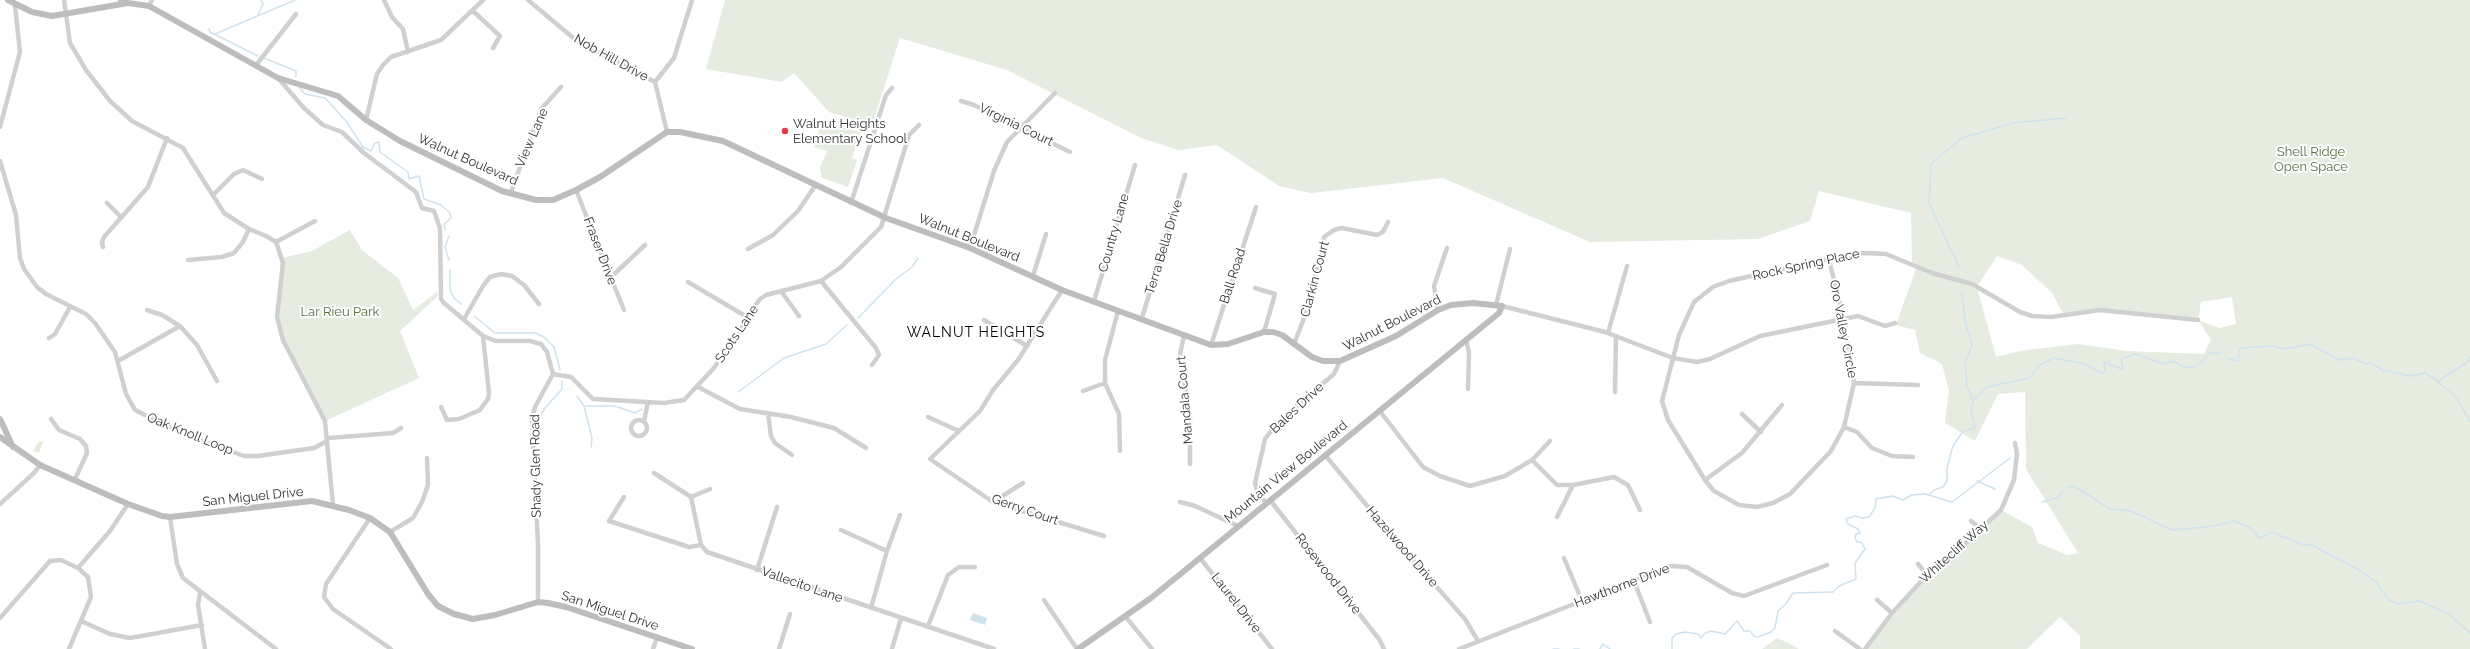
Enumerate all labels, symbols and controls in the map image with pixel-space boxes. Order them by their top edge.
street label: Nob Hill Drive [571,31,651,85]
street label: Virginia Court [976,100,1056,150]
street label: View Lane [513,106,551,170]
place label: Walnut Heights Elementary School [793,116,907,147]
marker: Walnut Heights Elementary School [780,126,790,136]
street label: Walnut Boulevard [416,131,520,189]
park label: Shell Ridge Open Space [2274,144,2348,175]
street label: Country Lane [1095,192,1133,274]
street label: Terra Bella Drive [1142,198,1186,296]
street label: Walnut Boulevard [916,211,1022,265]
street label: Fraser Drive [580,215,620,287]
street label: Clarkin Court [1297,239,1333,319]
street label: Ball Road [1217,246,1249,306]
street label: Rock Spring Place [1751,246,1861,284]
street label: Oro Valley Circle [1826,279,1860,379]
street label: Walnut Boulevard [1340,292,1444,354]
street label: Scots Lane [712,302,762,366]
park label: Lar Rieu Park [300,304,380,320]
district label: WALNUT HEIGHTS [907,325,1045,341]
street label: Mandala Court [1173,355,1197,445]
street label: Bales Drive [1267,379,1327,437]
street label: Oak Knoll Loop [144,410,236,458]
street label: Shady Glen Road [527,414,545,518]
street label: Mountain View Boulevard [1221,418,1351,526]
street label: San Miguel Drive [202,484,304,510]
street label: Gerry Court [990,491,1060,529]
street label: Hazelwood Drive [1363,503,1441,591]
street label: Whitecliff Way [1916,517,1992,587]
street label: Rosewood Drive [1292,531,1364,617]
street label: Hawthorne Drive [1572,561,1672,611]
street label: Vallecito Lane [759,564,845,606]
street label: Laurel Drive [1208,570,1264,636]
street label: San Miguel Drive [559,588,661,634]

